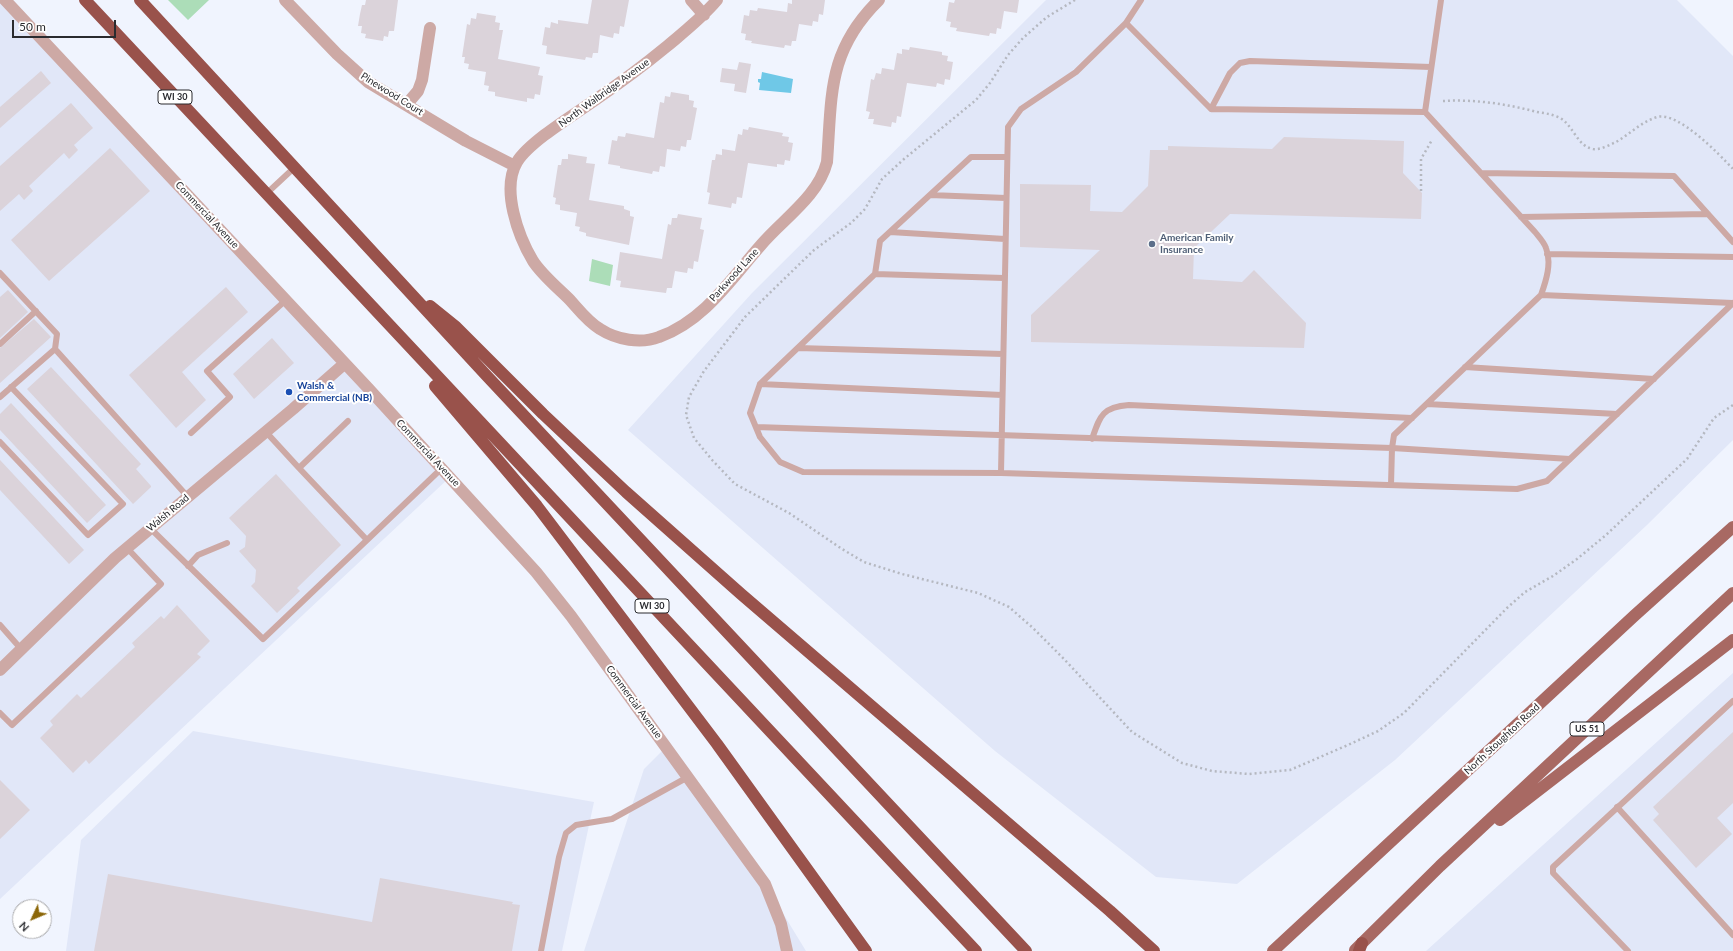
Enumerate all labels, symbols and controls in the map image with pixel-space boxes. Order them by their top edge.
scale bar [14,12,118,38]
text: 50 m [19,19,46,34]
street label: North Walbridge Avenue [556,56,652,130]
street label: Pinewood Court [358,70,426,118]
road number: WI 30 [158,90,192,104]
street label: Commercial Avenue [173,179,241,251]
place label: American Family Insurance [1160,232,1234,256]
marker: American Family Insurance [1147,239,1157,249]
street label: Parkwood Lane [707,246,761,304]
place label: Walsh & Commercial (NB) [297,380,372,404]
marker: Walsh & Commercial (NB) [284,387,294,397]
street label: Commercial Avenue [394,417,462,489]
street label: Walsh Road [144,492,192,534]
road number: WI 30 [635,599,669,613]
street label: Commercial Avenue [603,663,665,741]
street label: North Stoughton Road [1462,701,1542,777]
road number: US 51 [1570,722,1604,736]
north arrow [12,899,52,939]
text: N [16,919,31,935]

